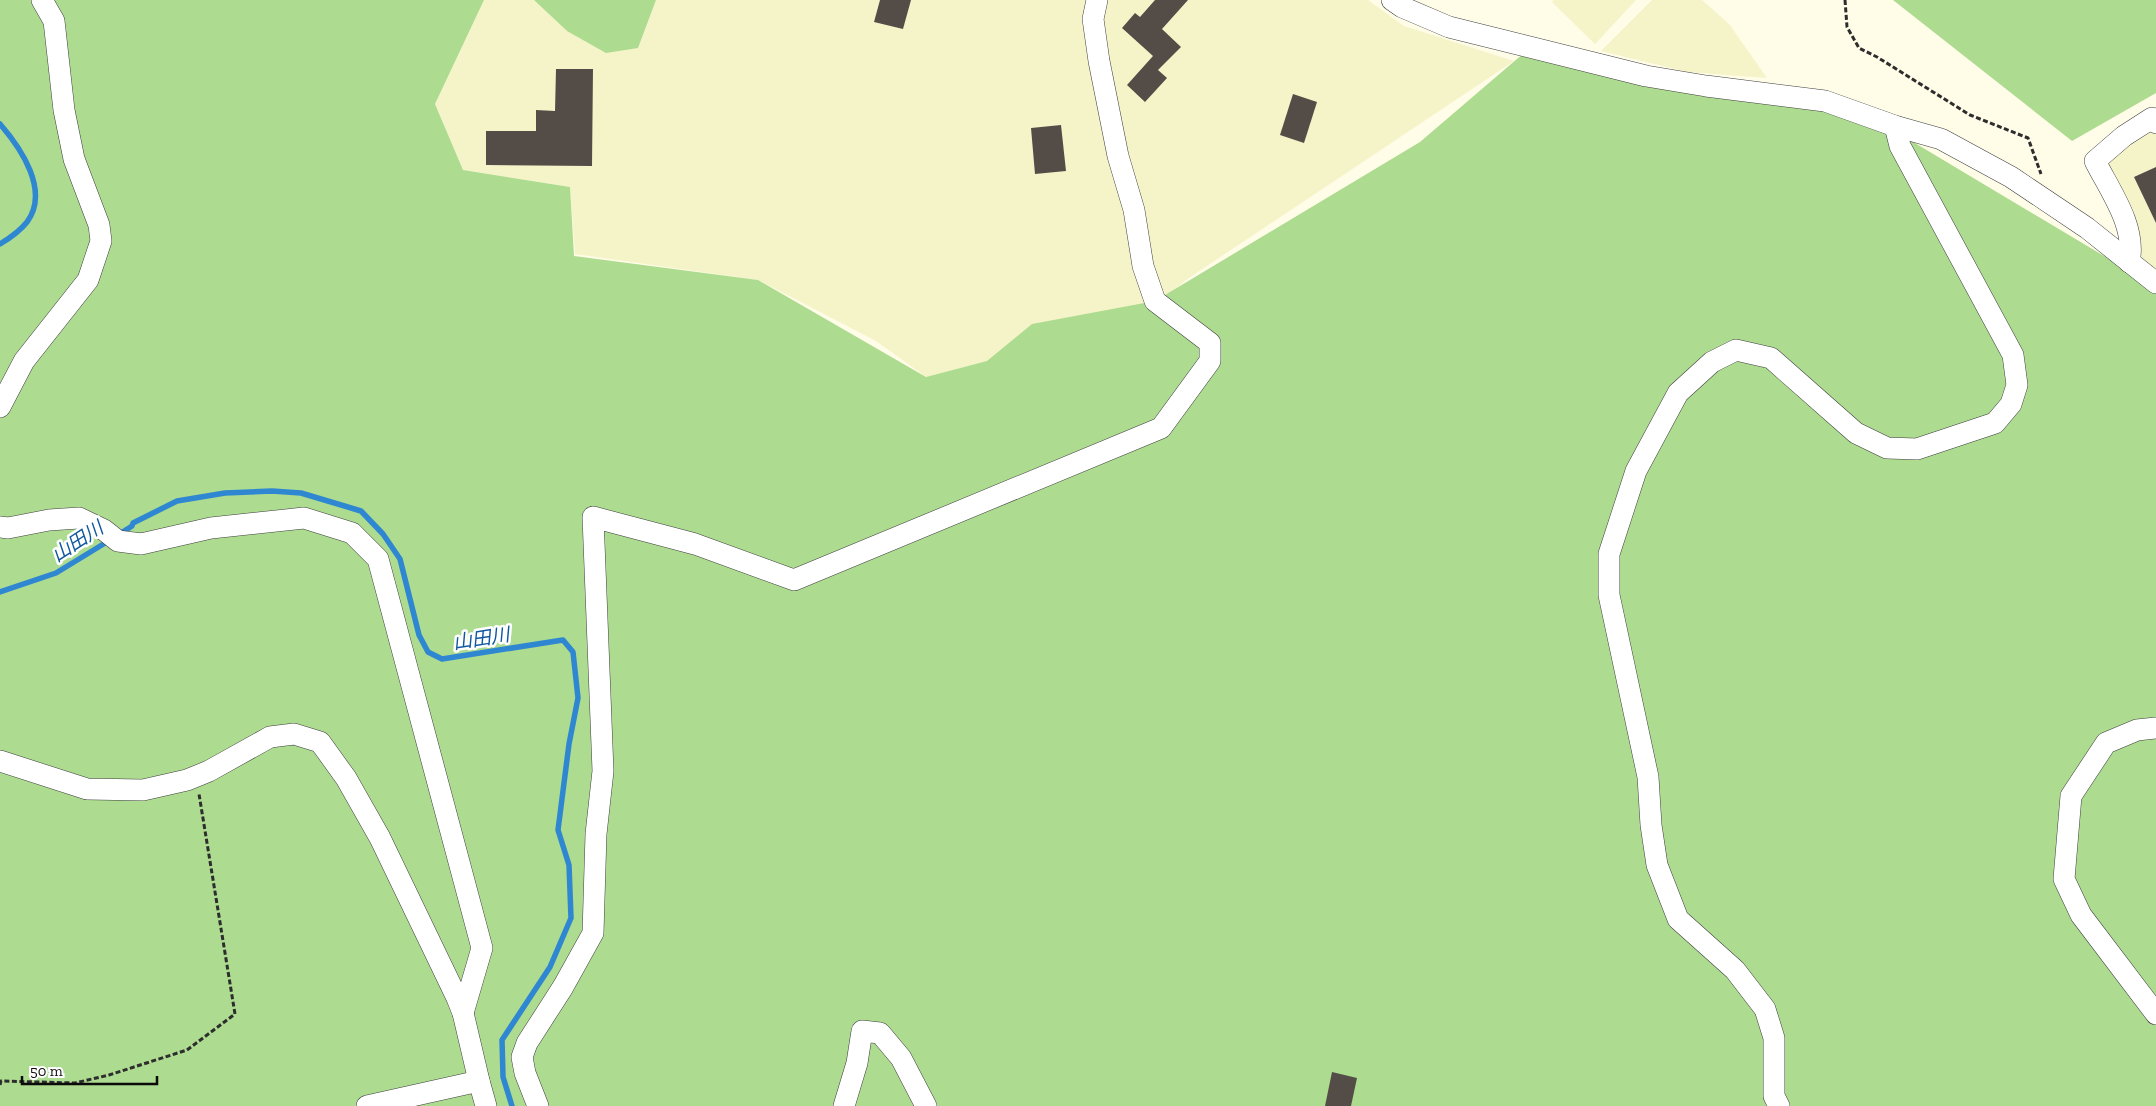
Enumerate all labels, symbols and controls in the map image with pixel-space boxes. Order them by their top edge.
water label: 山田川 [47,515,109,567]
water label: 山田川 [451,622,513,654]
scale bar [22,1054,158,1086]
text: 50 m [30,1062,63,1080]

